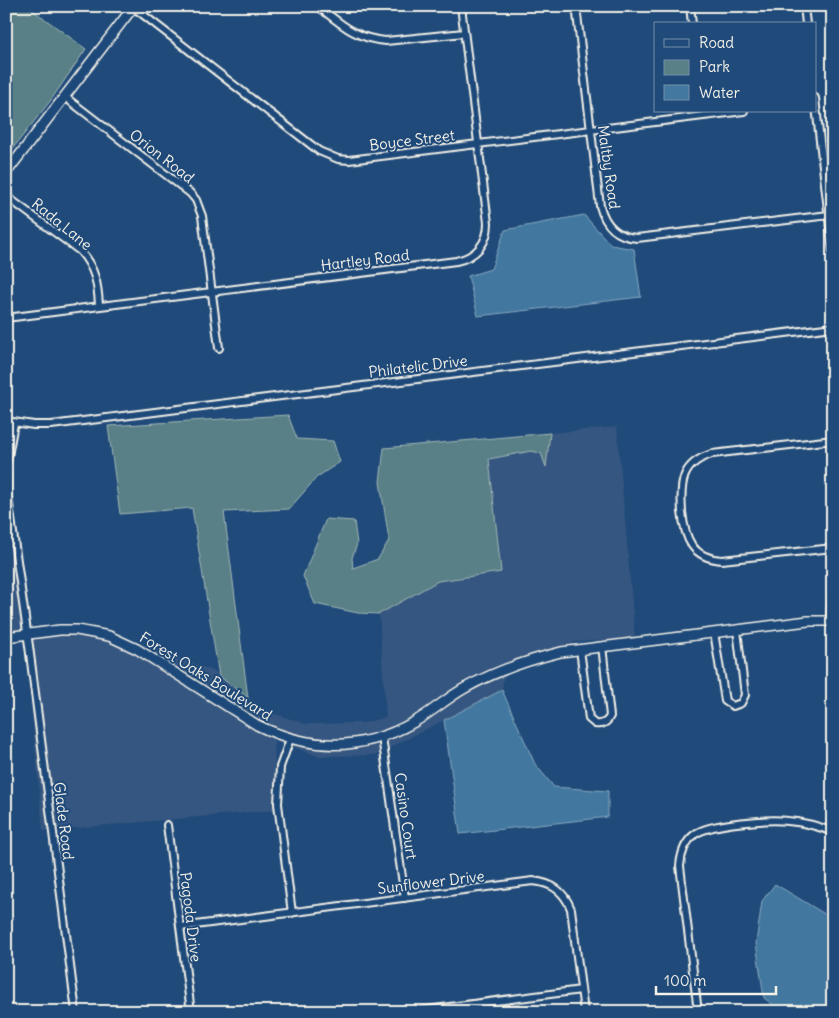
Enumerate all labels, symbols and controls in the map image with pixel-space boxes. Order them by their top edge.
legend [654,22,816,112]
text: Road [699,33,734,52]
text: Park [699,57,730,76]
text: Water [699,83,740,102]
street label: Maltby Road [594,124,624,210]
street label: Orion Road [126,125,198,187]
street label: Boyce Street [368,125,456,155]
street label: Rada Lane [28,194,96,254]
street label: Hartley Road [320,245,411,275]
street label: Philatelic Drive [368,351,468,381]
street label: Forest Oaks Boulevard [136,627,276,725]
street label: Casino Court [391,771,421,861]
street label: Glade Road [50,781,78,861]
street label: Sunflower Drive [377,866,485,898]
street label: Pagoda Drive [176,871,206,963]
scale bar [656,963,776,995]
text: 100 m [664,971,706,990]

